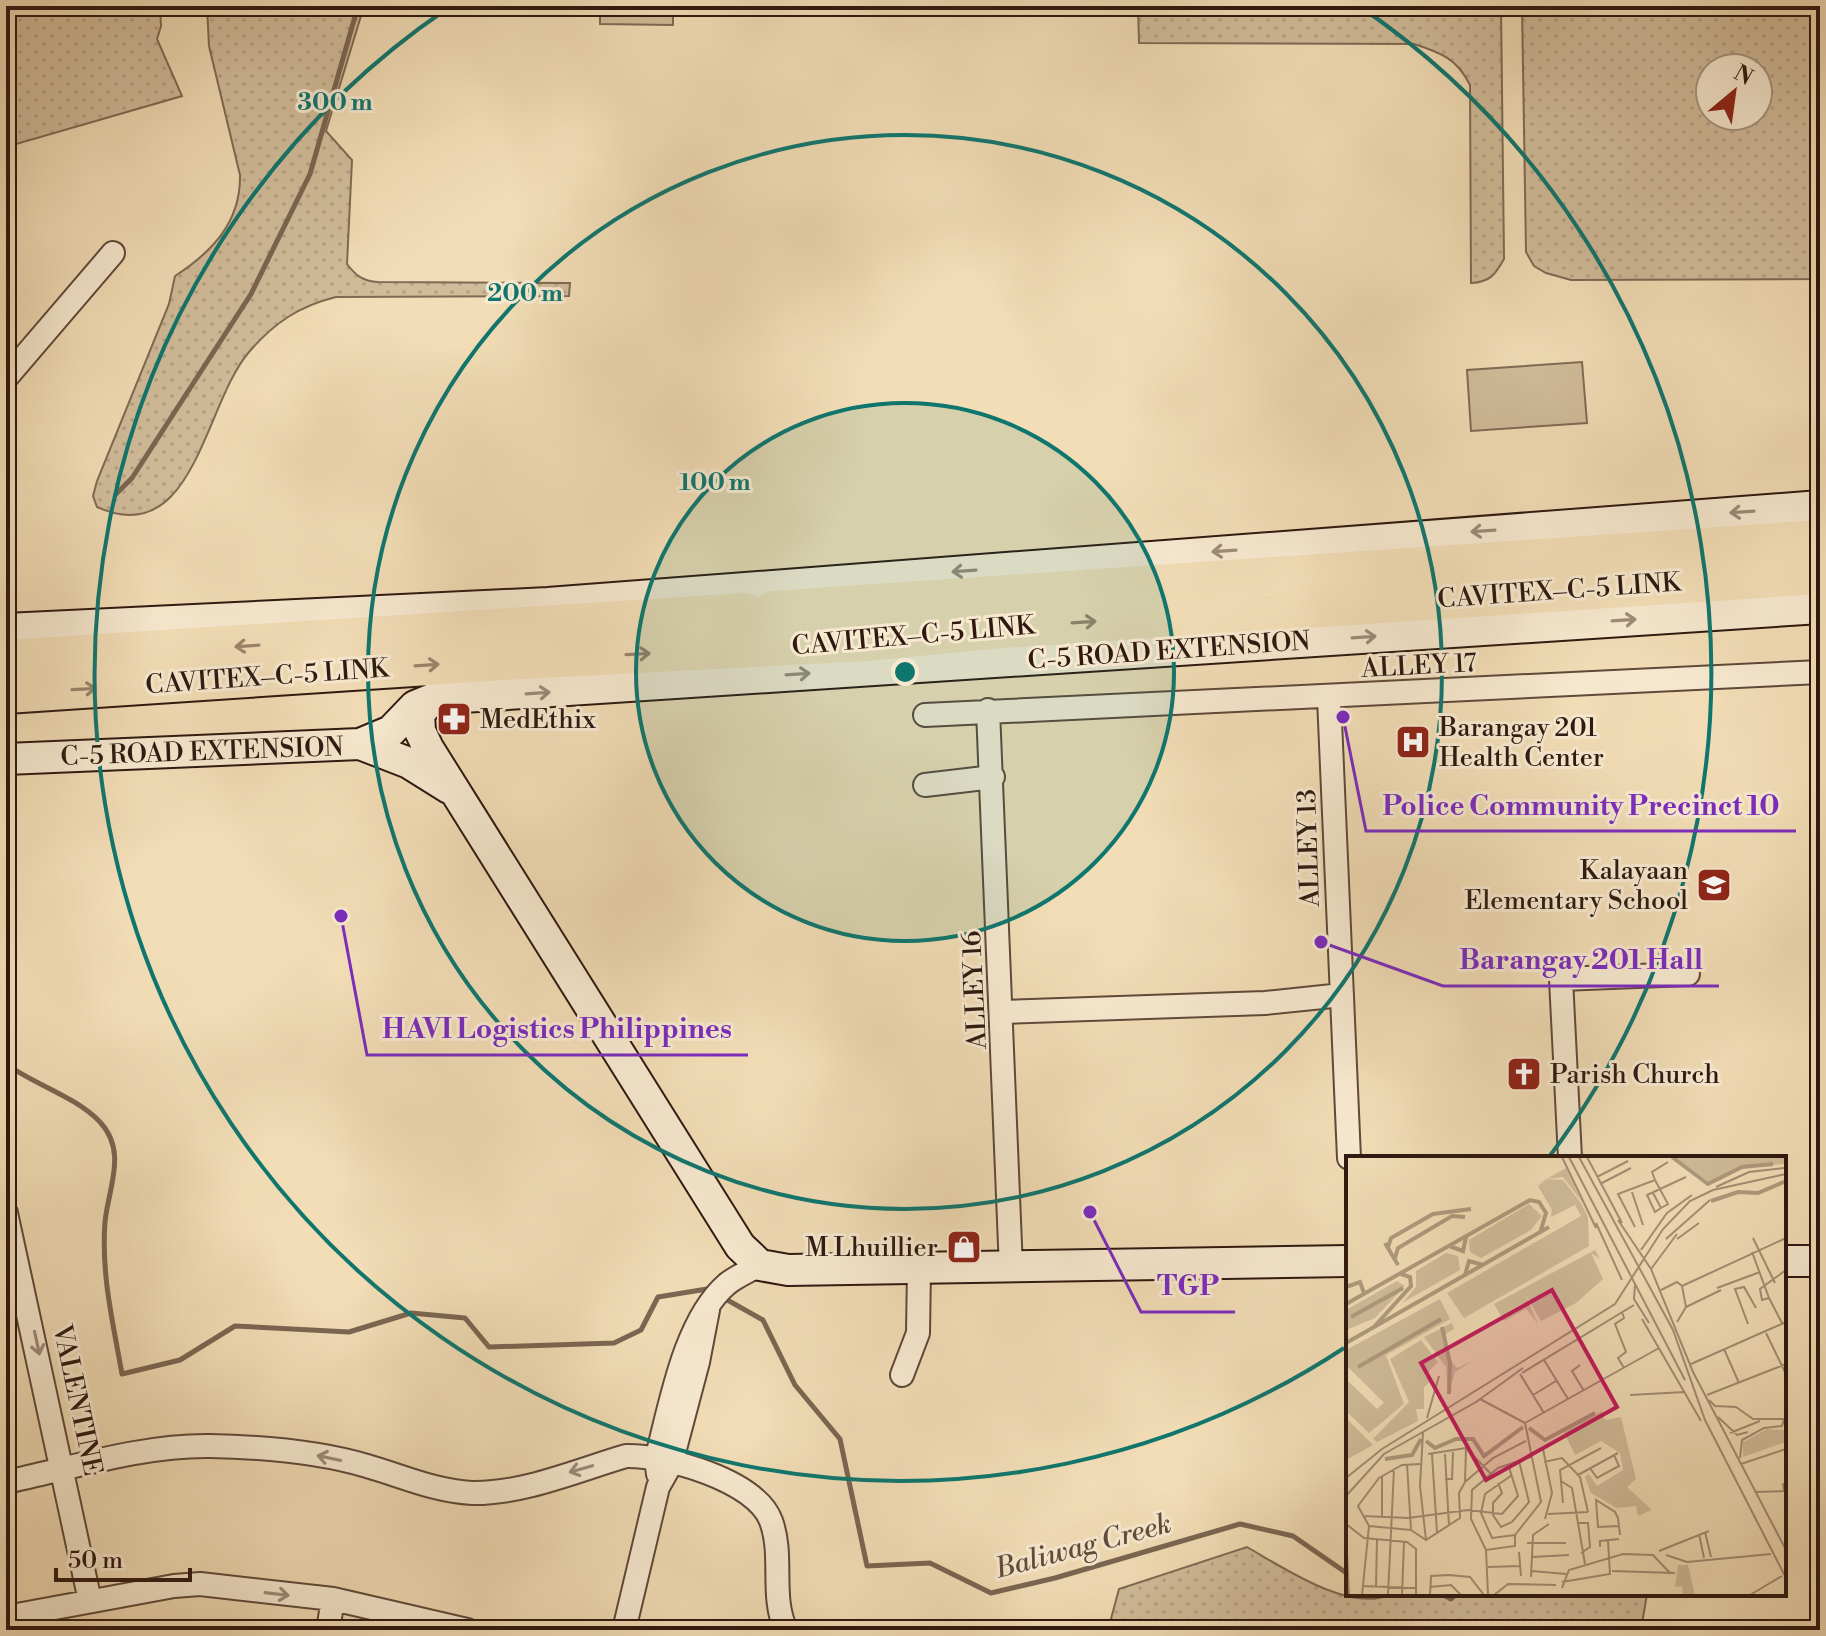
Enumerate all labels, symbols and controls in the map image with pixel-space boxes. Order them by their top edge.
north arrow [1694,52,1774,132]
text: N [1729,60,1758,92]
text: 300 m [297,88,373,118]
text: 200 m [487,279,563,309]
text: 100 m [679,468,751,498]
one-way arrow [1729,505,1756,520]
one-way arrow [1470,524,1497,539]
one-way arrow [1211,544,1238,559]
one-way arrow [951,564,978,579]
street label: CAVITEX–C-5 LINK [1436,566,1684,615]
street label: CAVITEX–C-5 LINK [790,609,1038,663]
one-way arrow [1610,613,1637,628]
one-way arrow [1071,614,1097,629]
street label: C-5 ROAD EXTENSION [1027,625,1312,677]
one-way arrow [1350,629,1377,644]
one-way arrow [234,639,261,654]
one-way arrow [624,646,651,661]
street label: ALLEY 17 [1359,647,1478,685]
street label: CAVITEX–C-5 LINK [144,652,392,701]
one-way arrow [413,657,440,672]
centre of rings [891,658,919,686]
one-way arrow [784,666,810,681]
one-way arrow [70,681,97,696]
one-way arrow [524,685,551,700]
pharmacy icon: MedEthix [435,700,473,738]
place label: MedEthix [480,704,596,736]
place label: Barangay 201 Health Center [1438,712,1604,774]
hospital icon: Barangay 201 Health Center [1394,723,1432,761]
street label: C-5 ROAD EXTENSION [60,731,345,773]
callout: Police Community Precinct 10 [1366,779,1796,831]
street label: ALLEY 13 [1291,788,1327,909]
text: Police Community Precinct 10 [1382,789,1780,824]
place label: Kalayaan Elementary School [1465,855,1688,917]
school or university icon: Kalayaan Elementary School [1695,866,1733,904]
street label: ALLEY 16 [956,930,994,1051]
callout: Barangay 201 Hall [1443,934,1719,986]
text: Barangay 201 Hall [1459,943,1703,978]
callout: HAVI Logistics Philippines [367,1003,748,1055]
text: HAVI Logistics Philippines [382,1012,732,1047]
church icon: Parish Church [1505,1055,1543,1093]
place label: Parish Church [1550,1059,1720,1091]
inset map [1346,1156,1786,1596]
shop icon: M Lhuillier [945,1228,983,1266]
place label: M Lhuillier [805,1232,938,1264]
callout: TGP [1141,1260,1235,1312]
text: TGP [1157,1269,1219,1304]
street label: VALENTINE [45,1321,109,1479]
one-way arrow [30,1329,45,1355]
one-way arrow [317,1450,342,1465]
one-way arrow [569,1463,594,1477]
water label: Baliwag Creek [991,1506,1175,1587]
scale bar [56,1532,190,1582]
text: 50 m [68,1546,123,1576]
one-way arrow [263,1587,289,1602]

